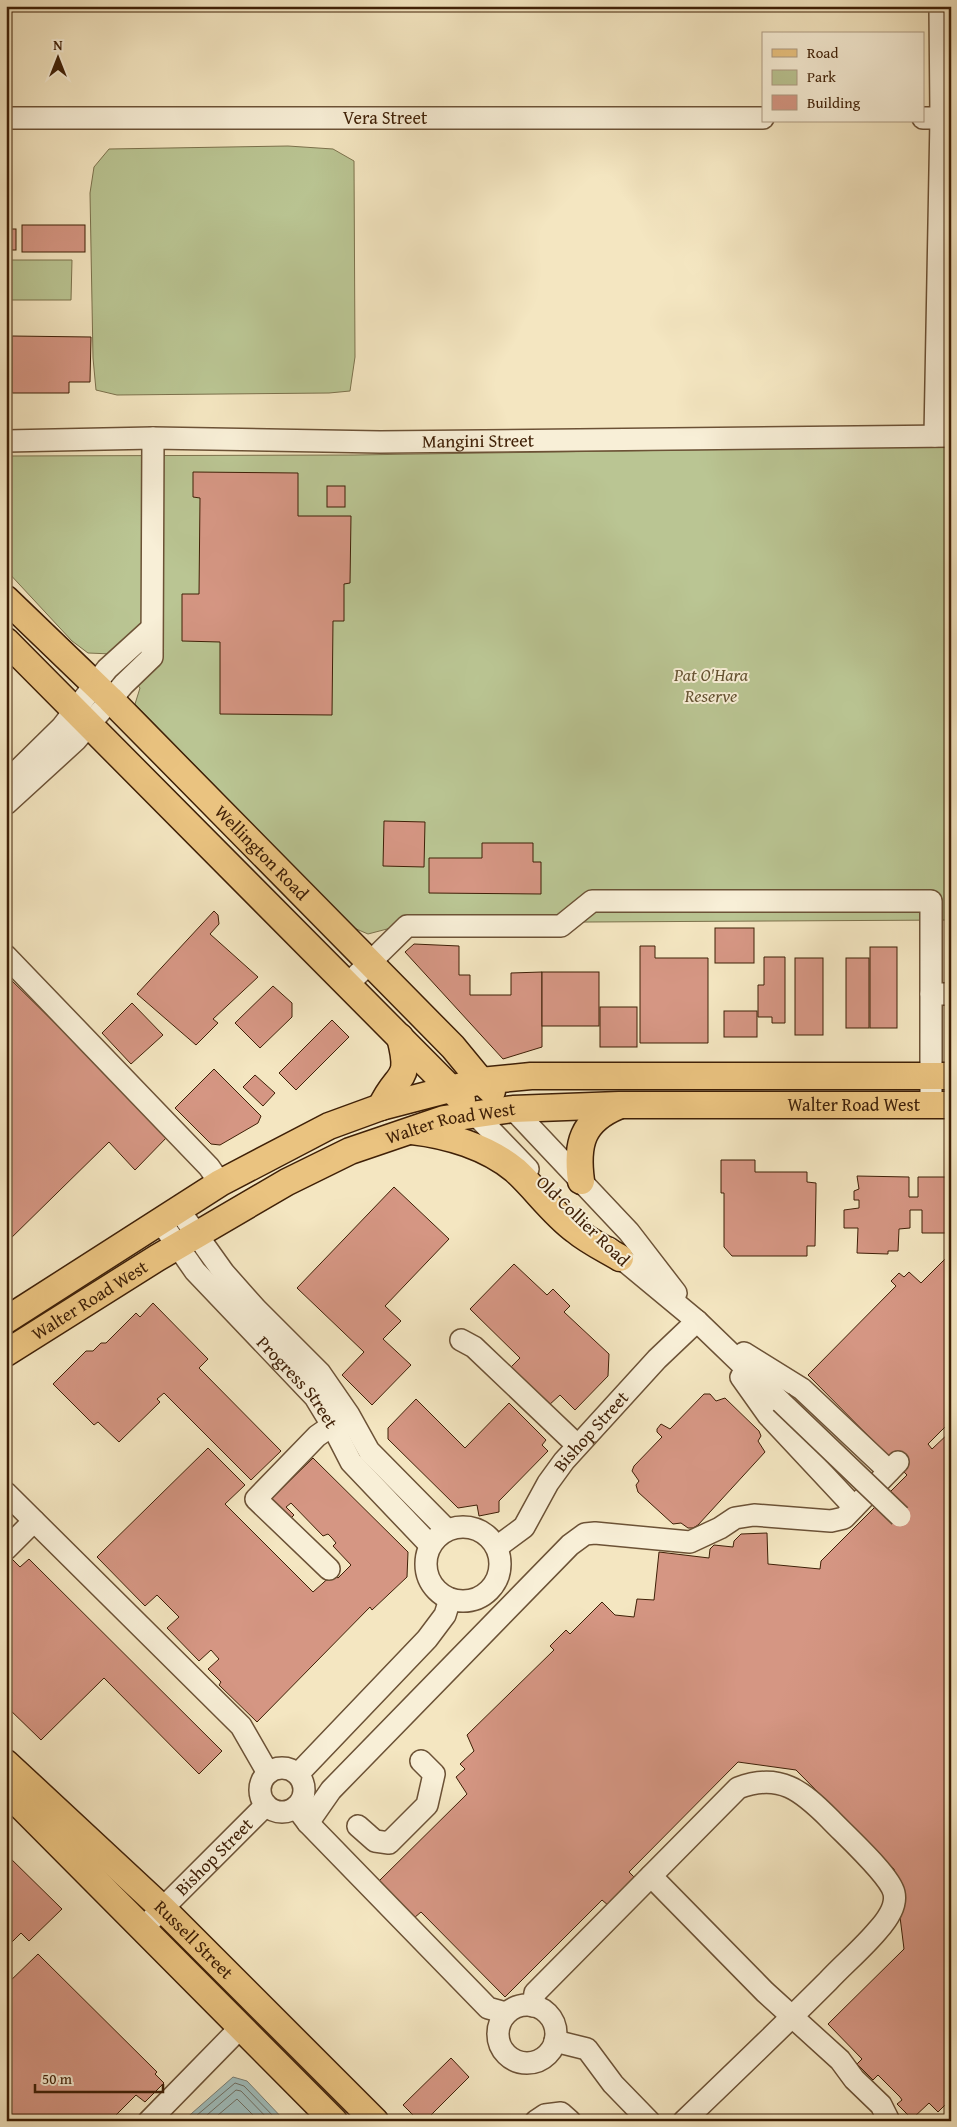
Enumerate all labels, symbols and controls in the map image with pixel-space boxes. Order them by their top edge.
north arrow [32,32,82,82]
legend [762,32,924,122]
text: N [53,35,63,55]
text: Road [807,42,838,63]
text: Park [807,66,836,87]
text: Building [807,92,861,113]
street label: Vera Street [343,104,428,131]
street label: Mangini Street [422,426,535,455]
park label: Pat O'Hara Reserve [673,661,749,709]
street label: Wellington Road [208,798,315,906]
street label: Walter Road West [787,1091,921,1118]
street label: Walter Road West [382,1095,518,1151]
street label: Old Collier Road [530,1169,637,1273]
street label: Walter Road West [26,1253,153,1347]
street label: Progress Street [251,1330,345,1434]
street label: Bishop Street [547,1384,635,1477]
street label: Bishop Street [169,1811,259,1902]
street label: Russell Street [149,1893,240,1986]
scale bar [35,2062,162,2094]
text: 50 m [42,2068,73,2089]

